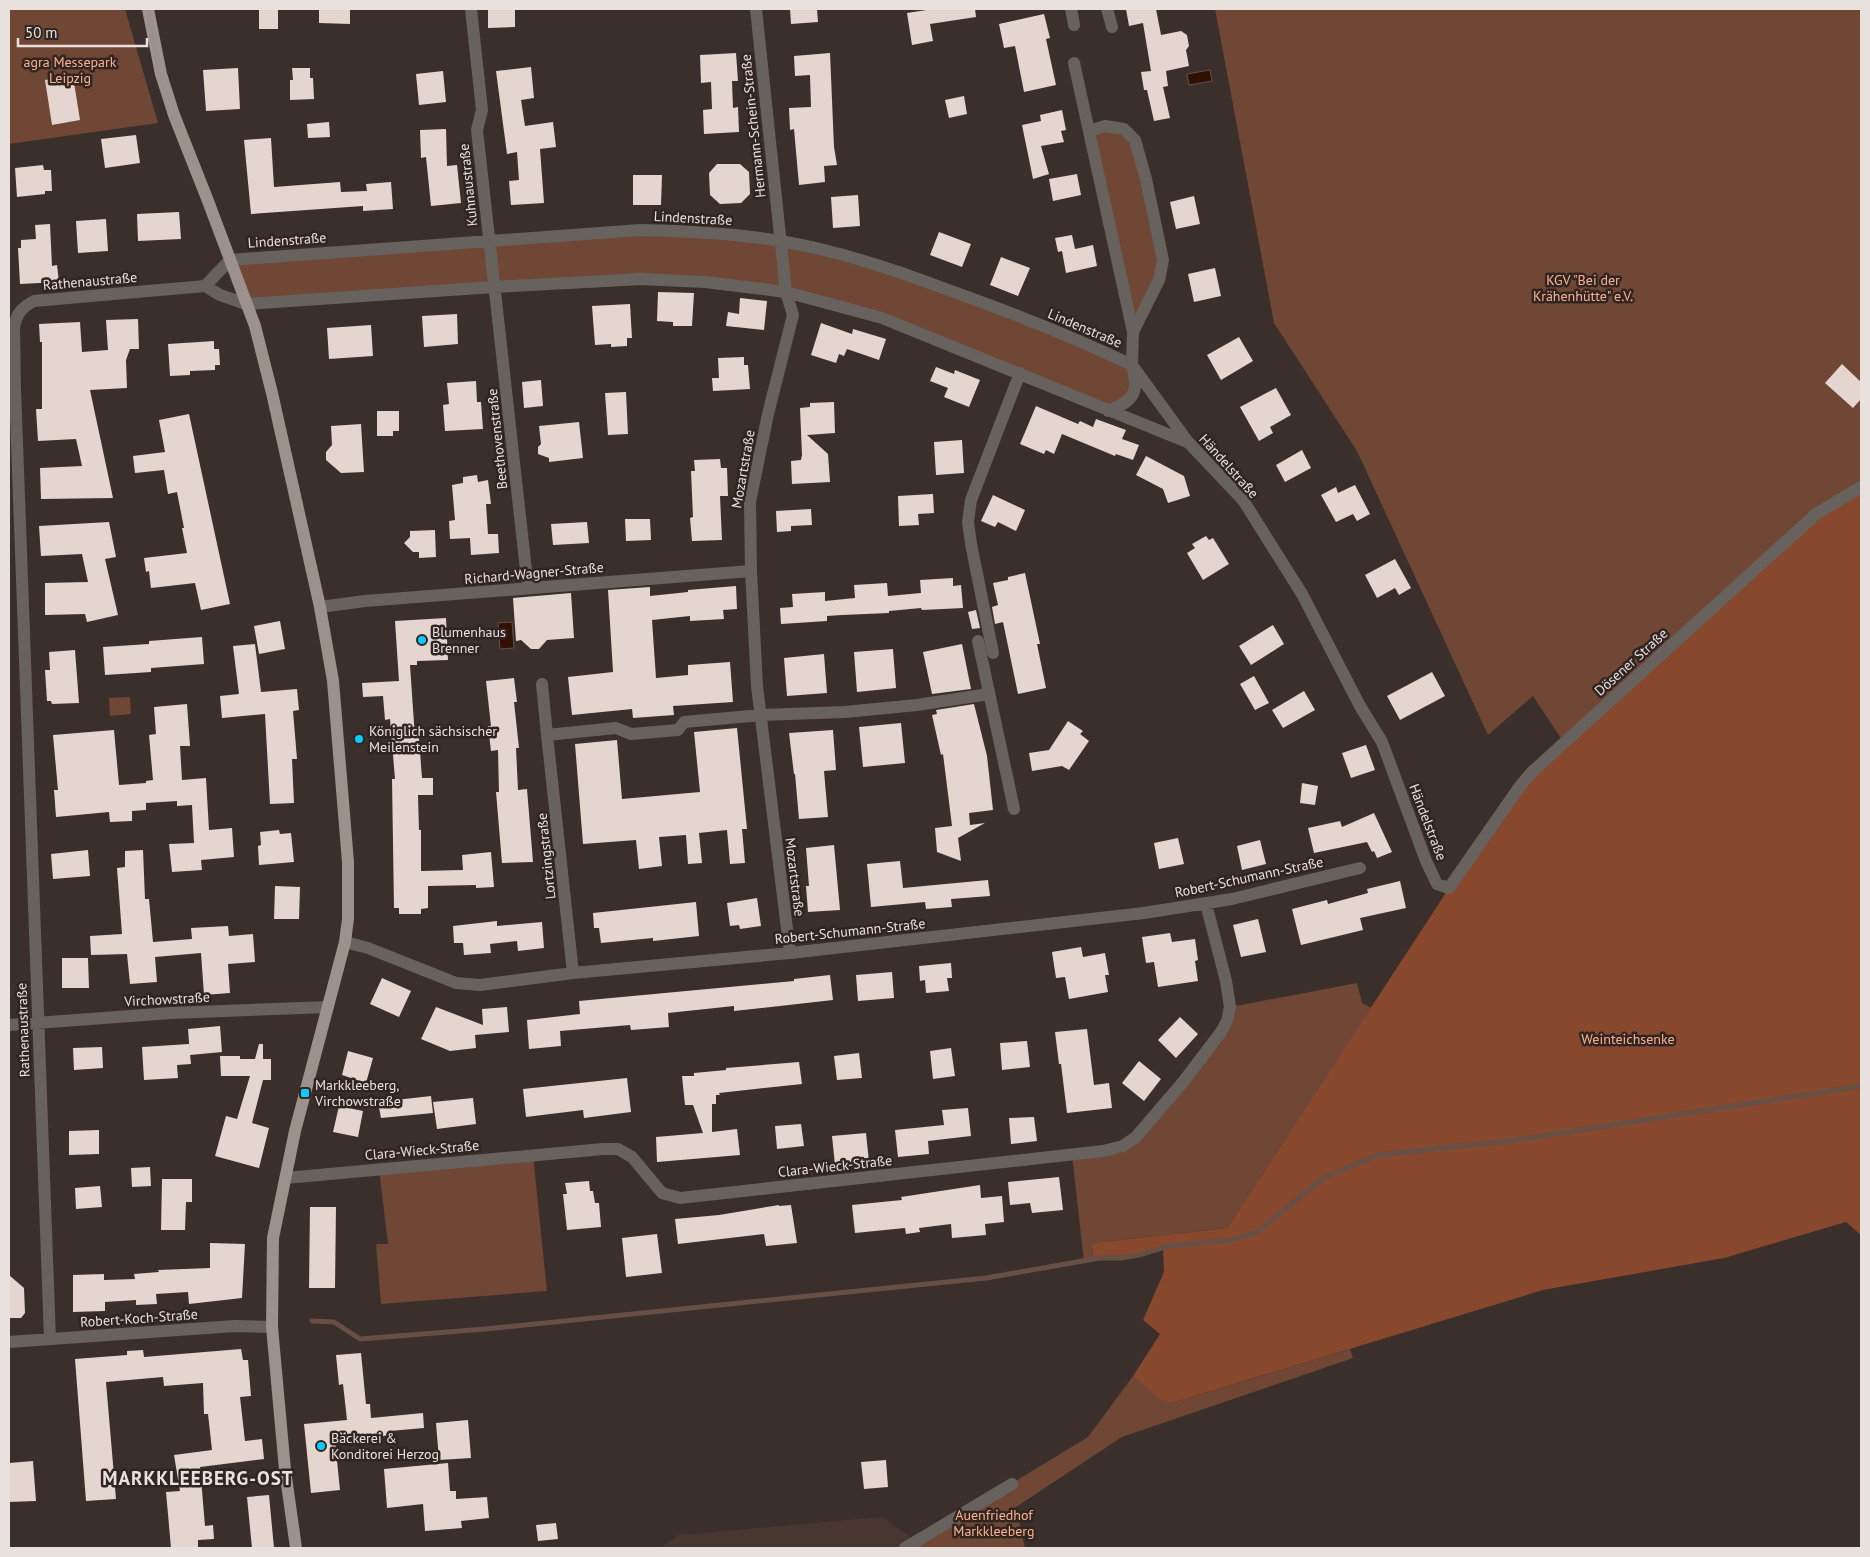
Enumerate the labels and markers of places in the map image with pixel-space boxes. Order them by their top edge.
place label: Blumenhaus Brenner [432,623,506,657]
marker: Blumenhaus Brenner [416,634,428,646]
place label: Königlich sächsischer Meilenstein [369,722,497,756]
marker: Königlich sächsischer Meilenstein [353,733,365,745]
place label: Markkleeberg, Virchowstraße [314,1076,401,1110]
marker: Markkleeberg, Virchowstraße [299,1087,311,1099]
place label: Bäckerei & Konditorei Herzog [331,1429,439,1463]
marker: Bäckerei & Konditorei Herzog [315,1440,327,1452]

